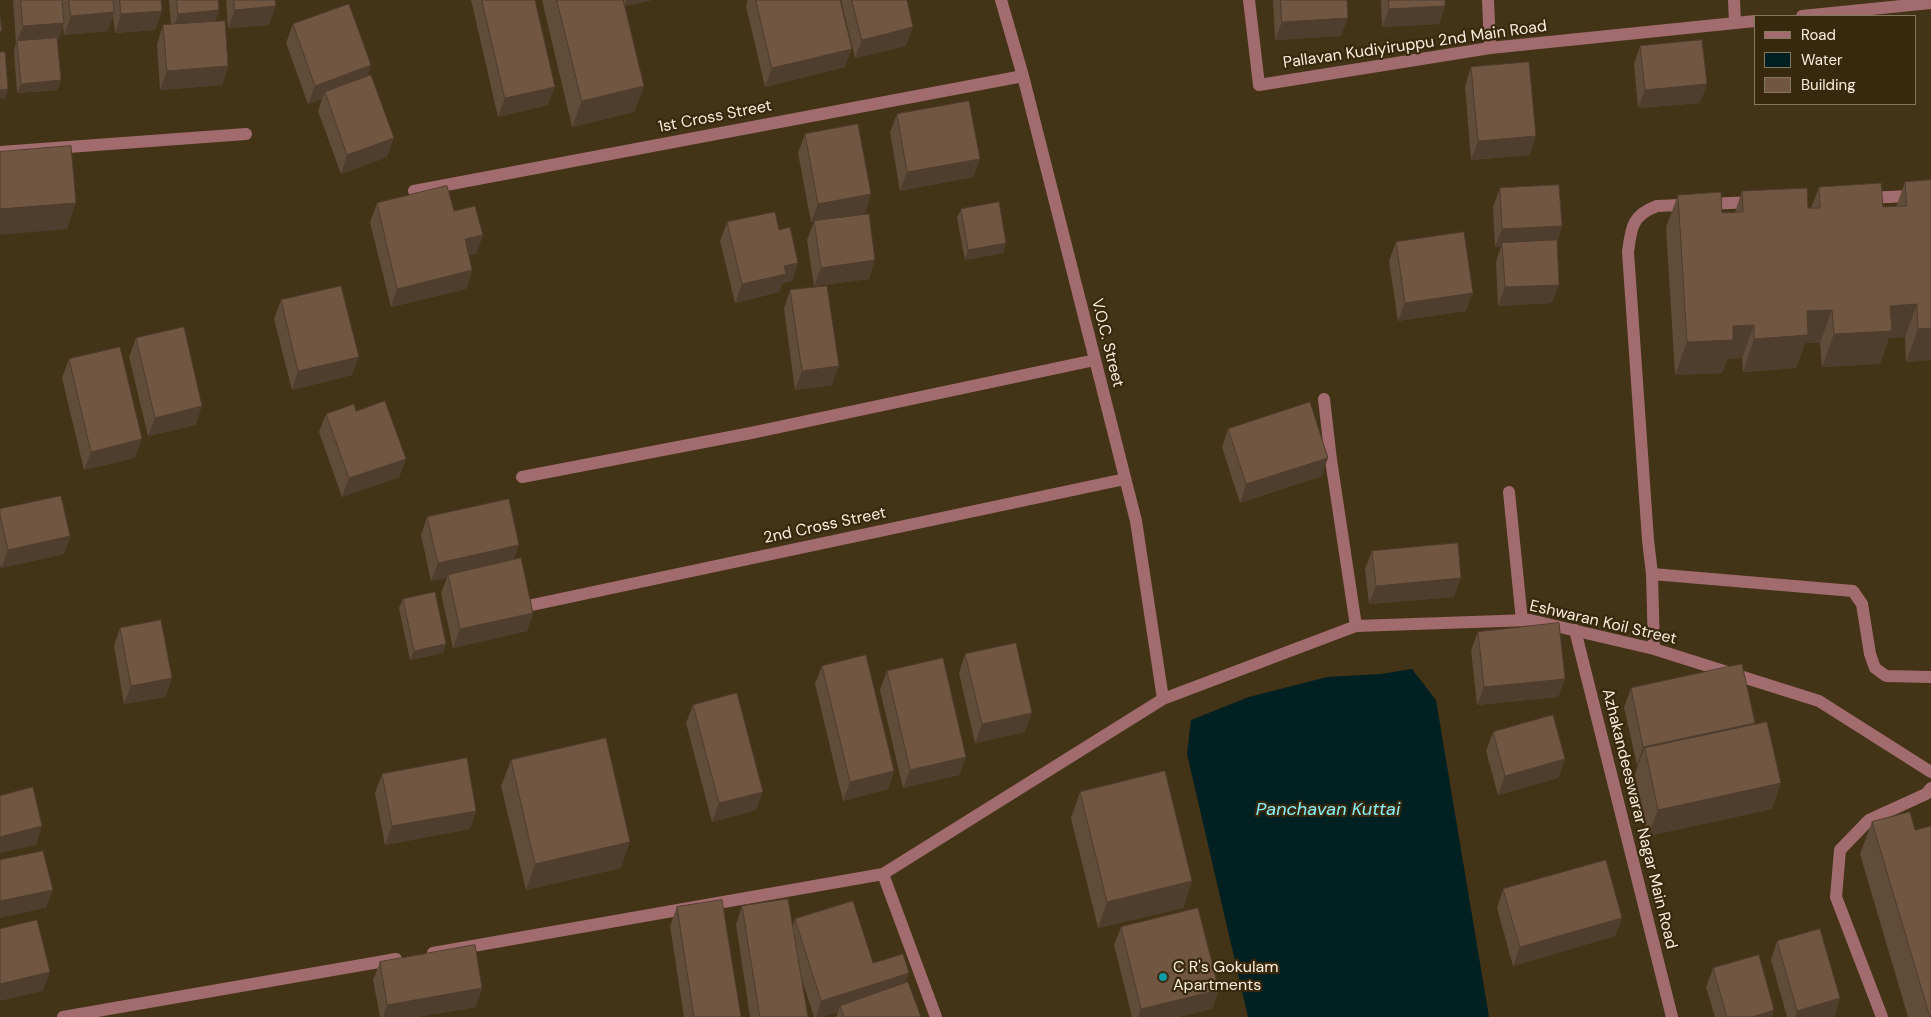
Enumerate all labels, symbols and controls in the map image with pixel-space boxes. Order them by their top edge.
legend [1754,15,1916,105]
street label: Pallavan Kudiyiruppu 2nd Main Road [1282,17,1548,73]
text: Road [1801,25,1836,45]
text: Water [1801,50,1842,70]
text: Building [1801,75,1856,95]
street label: 1st Cross Street [657,97,773,137]
street label: V.O.C. Street [1087,297,1127,389]
street label: 2nd Cross Street [762,504,888,548]
street label: Eshwaran Koil Street [1528,597,1678,649]
street label: Azhakandeeswarar Nagar Main Road [1597,687,1681,951]
water label: Panchavan Kuttai [1256,799,1400,821]
place label: C R's Gokulam Apartments [1173,958,1278,996]
marker: C R's Gokulam Apartments [1157,971,1169,983]

